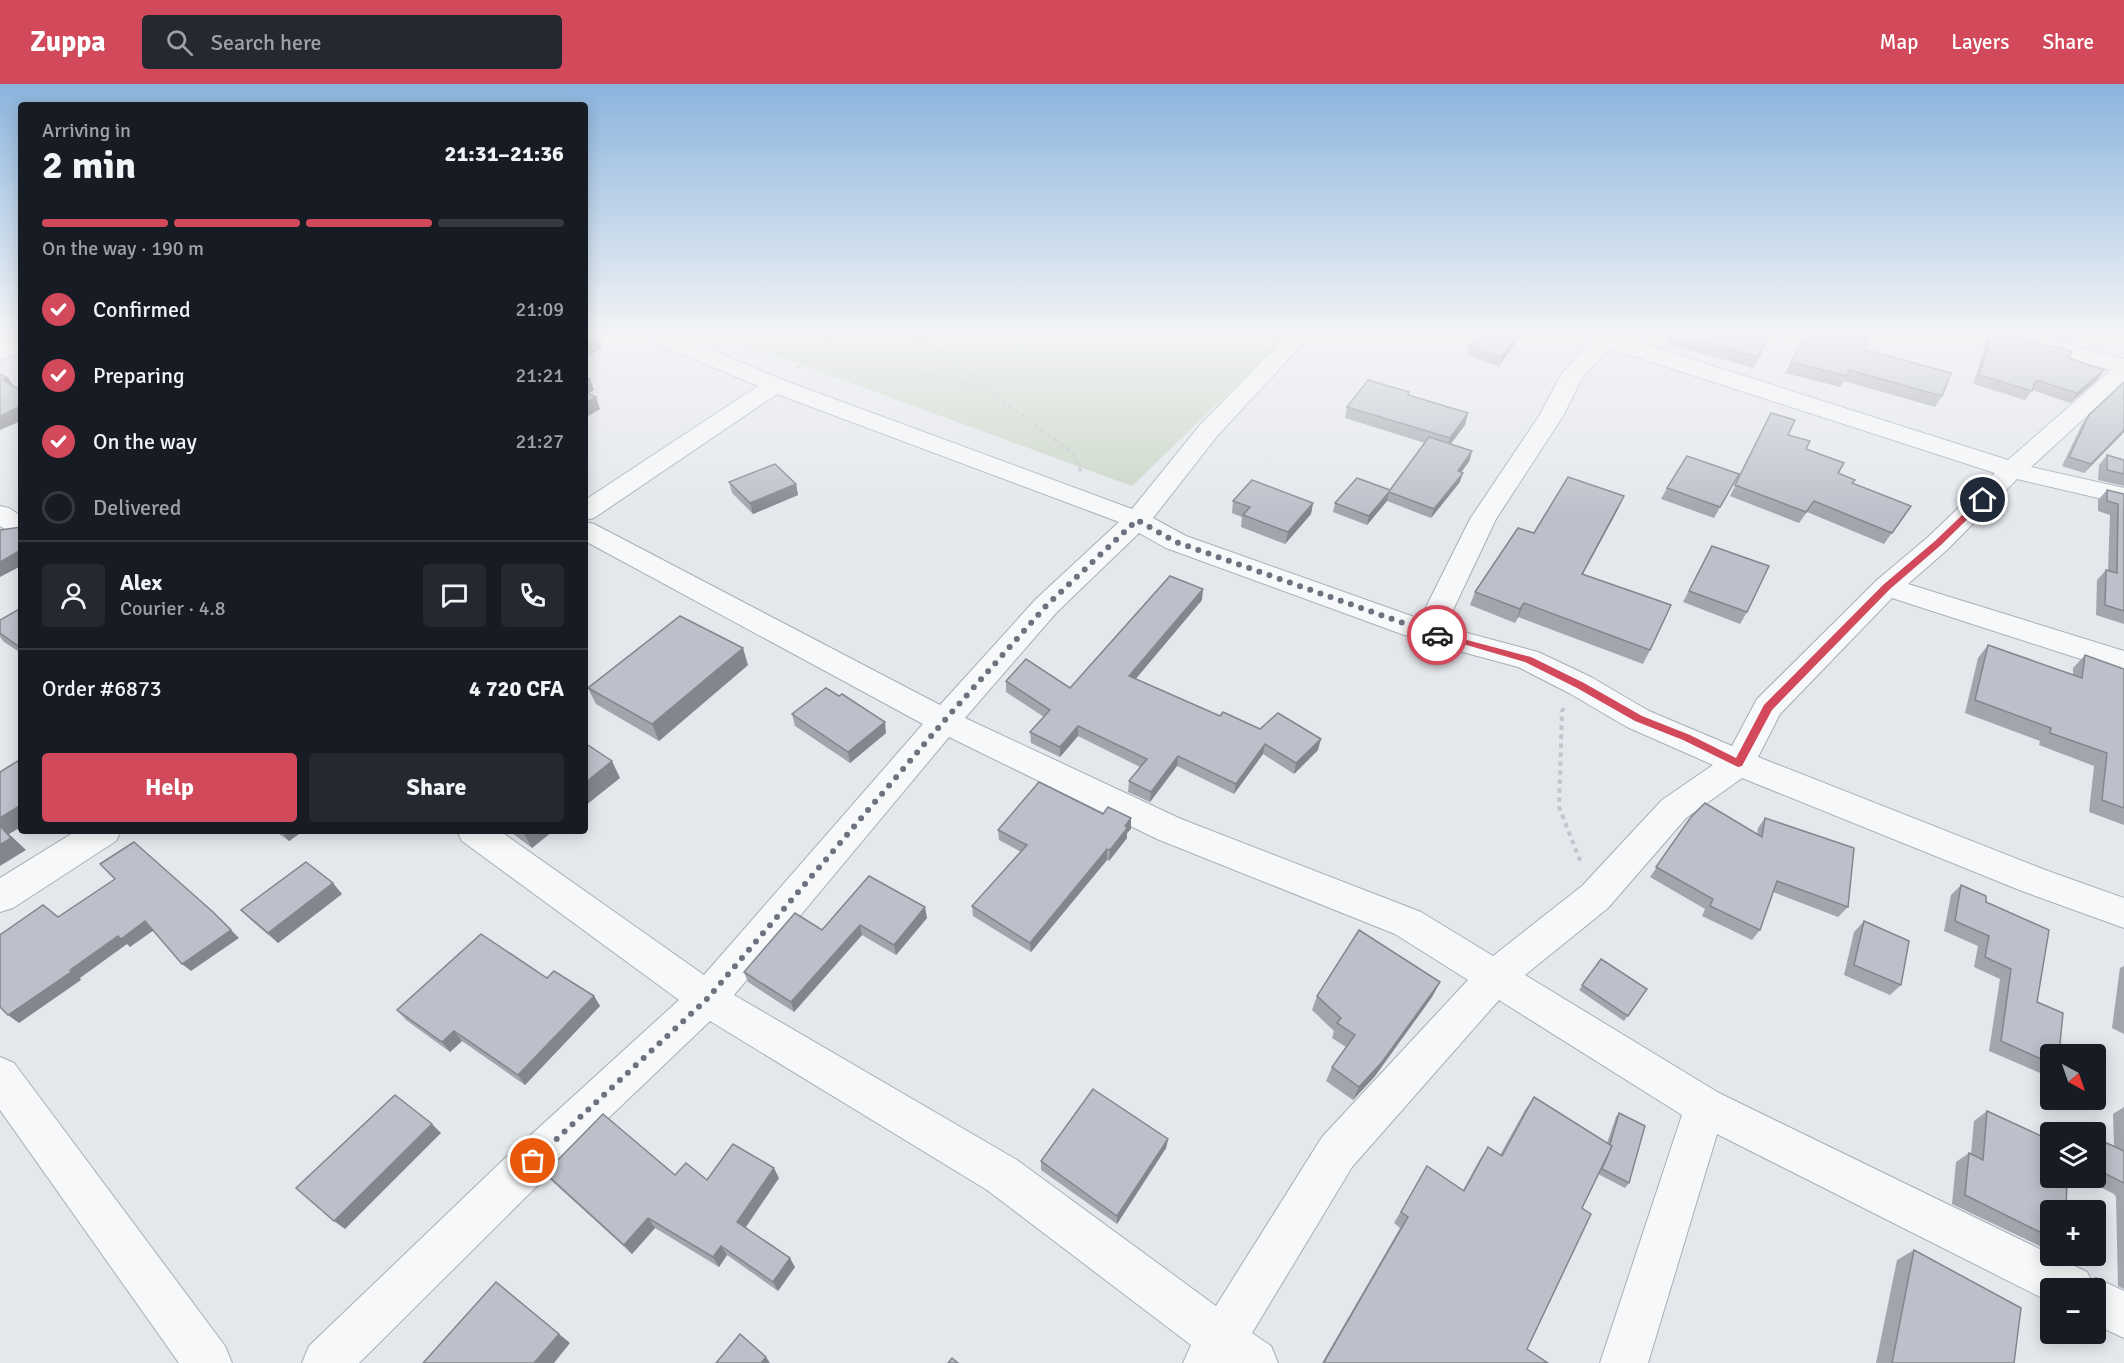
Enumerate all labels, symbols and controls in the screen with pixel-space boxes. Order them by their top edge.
search box [142,15,562,69]
text: Zuppa [30,25,106,59]
icon: search [163,26,196,59]
text: Search here [211,29,322,56]
text: Map [1880,29,1918,55]
text: Layers [1951,29,2009,55]
text: Share [2042,29,2094,55]
text: Arriving in [42,118,131,143]
text: 21:31–21:36 [445,140,564,167]
text: 2 min [42,141,136,189]
text: On the way · 190 m [42,236,204,261]
icon: check [42,293,75,326]
text: Confirmed [93,296,191,323]
text: 21:09 [515,297,564,322]
icon: check [42,359,75,392]
text: Preparing [93,362,185,389]
text: 21:21 [515,363,564,388]
icon: check [42,425,75,458]
text: On the way [93,428,197,455]
text: 21:27 [515,429,564,454]
pin [1957,474,2008,525]
icon: home [1966,483,1999,516]
text: Delivered [93,494,181,521]
button: person [42,564,105,627]
button: chat [423,564,486,627]
button: phone [501,564,564,627]
text: Alex [120,569,162,596]
text: Courier · 4.8 [120,596,226,621]
courier [1407,605,1467,665]
icon: car [1421,619,1454,652]
text: Order #6873 [42,675,162,702]
text: 4 720 CFA [469,675,564,702]
button: Help [42,753,297,822]
button: Share [309,753,564,822]
north arrow [2040,1044,2106,1110]
map controls [2040,1044,2106,1344]
button: layers [2040,1122,2106,1188]
pin [507,1135,558,1186]
icon: bag [516,1144,549,1177]
button: + [2040,1200,2106,1266]
button: − [2040,1278,2106,1344]

